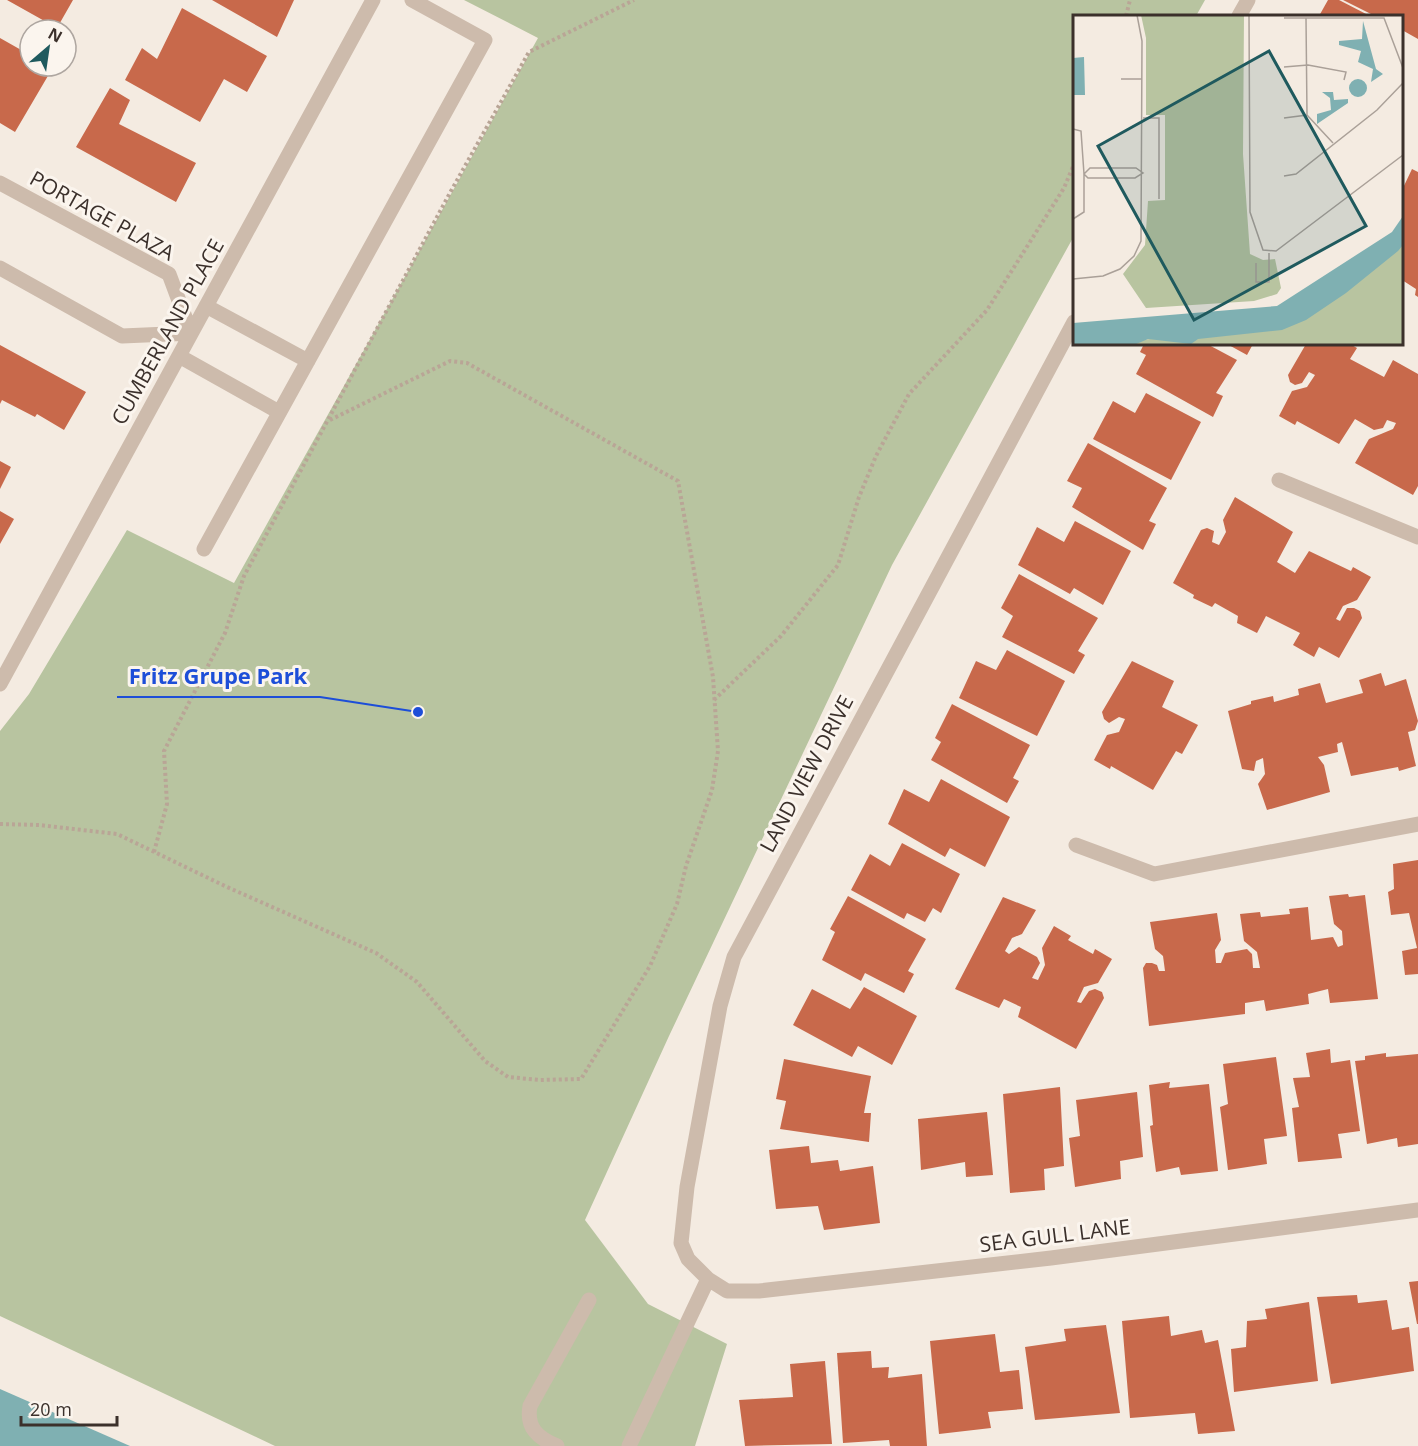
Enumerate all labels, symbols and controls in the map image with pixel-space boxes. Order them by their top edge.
inset map [1073,15,1403,345]
north arrow [18,18,78,78]
text: N [44,22,66,48]
street label: PORTAGE PLAZA [25,164,180,267]
street label: CUMBERLAND PLACE [104,234,230,429]
callout: Fritz Grupe Park [117,657,320,697]
text: Fritz Grupe Park [129,660,308,690]
street label: LAND VIEW DRIVE [753,690,859,857]
street label: SEA GULL LANE [978,1212,1132,1258]
scale bar [21,1389,117,1427]
text: 20 m [30,1397,72,1421]

